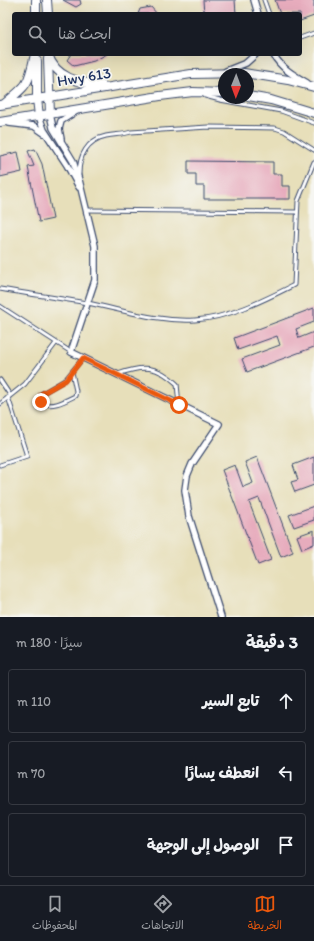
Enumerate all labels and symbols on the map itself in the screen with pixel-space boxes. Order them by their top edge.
street label: Hwy 613 [56,64,112,90]
north arrow [218,68,254,104]
route end [32,393,50,411]
route start [170,396,188,414]

